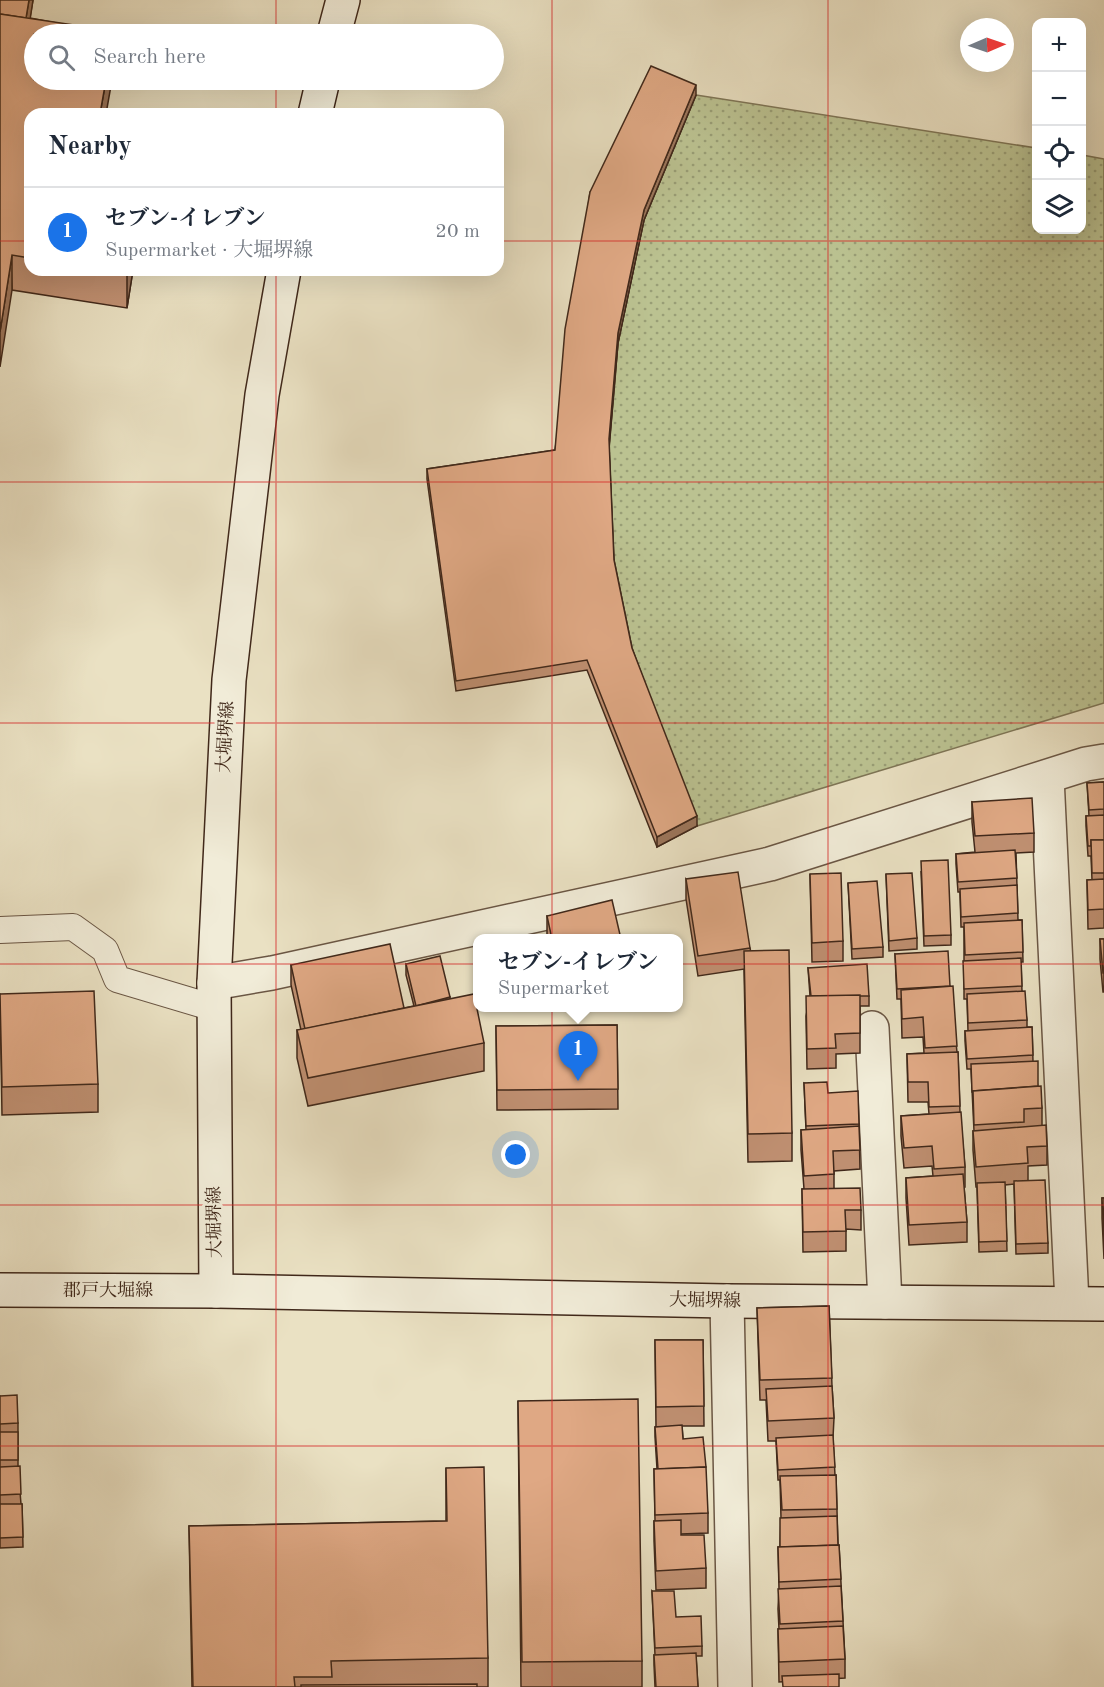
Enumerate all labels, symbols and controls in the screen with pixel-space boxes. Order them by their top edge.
north arrow [960,18,1014,72]
map controls [1032,18,1086,234]
button: + [1032,18,1086,72]
search box [24,24,504,90]
icon: search [45,41,78,74]
text: Search here [93,46,206,68]
button: − [1032,72,1086,126]
button: locate [1032,126,1086,180]
text: Nearby [48,134,132,160]
button: layers [1032,180,1086,234]
text: セブン-イレブン [105,208,265,230]
text: 1 [62,222,73,242]
text: 20 m [435,222,480,242]
text: Supermarket · 大堀堺線 [105,241,313,261]
street label: 大堀堺線 [213,700,237,773]
popup [473,934,683,1012]
text: セブン-イレブン [498,952,658,974]
text: Supermarket [498,979,609,999]
pin: 1 [558,1032,598,1081]
your location [501,1140,530,1169]
street label: 大堀堺線 [203,1186,225,1258]
street label: 郡戸大堀線 [63,1280,153,1300]
street label: 大堀堺線 [669,1289,741,1311]

